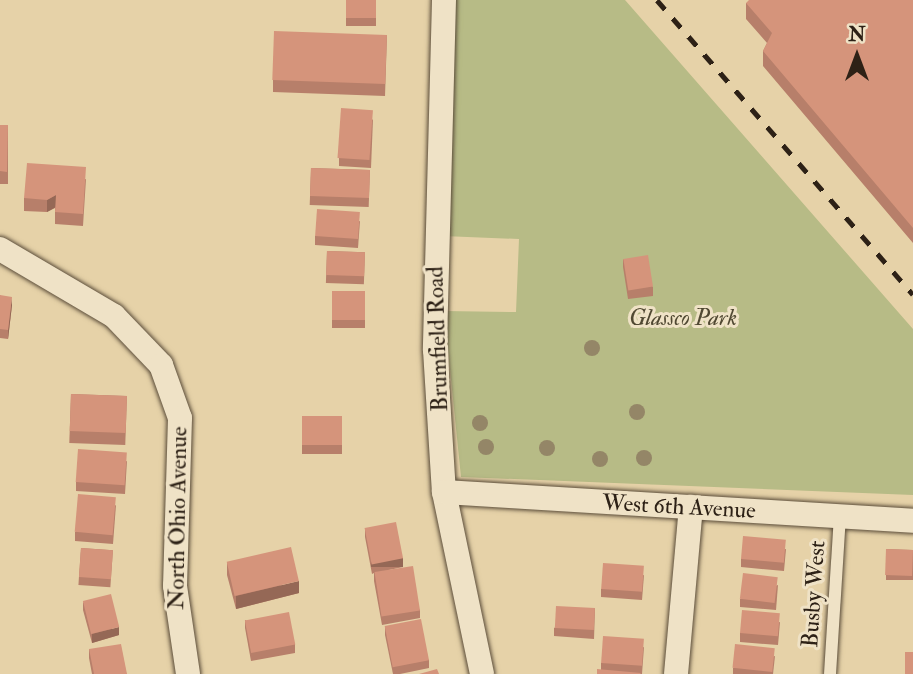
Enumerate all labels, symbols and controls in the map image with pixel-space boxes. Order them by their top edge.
north arrow [822,21,892,91]
text: N [848,23,866,47]
street label: Brumfield Road [422,266,454,412]
park label: Glassco Park [629,304,737,332]
street label: North Ohio Avenue [163,426,193,610]
street label: West 6th Avenue [602,489,756,525]
street label: Busby West [796,540,832,648]

